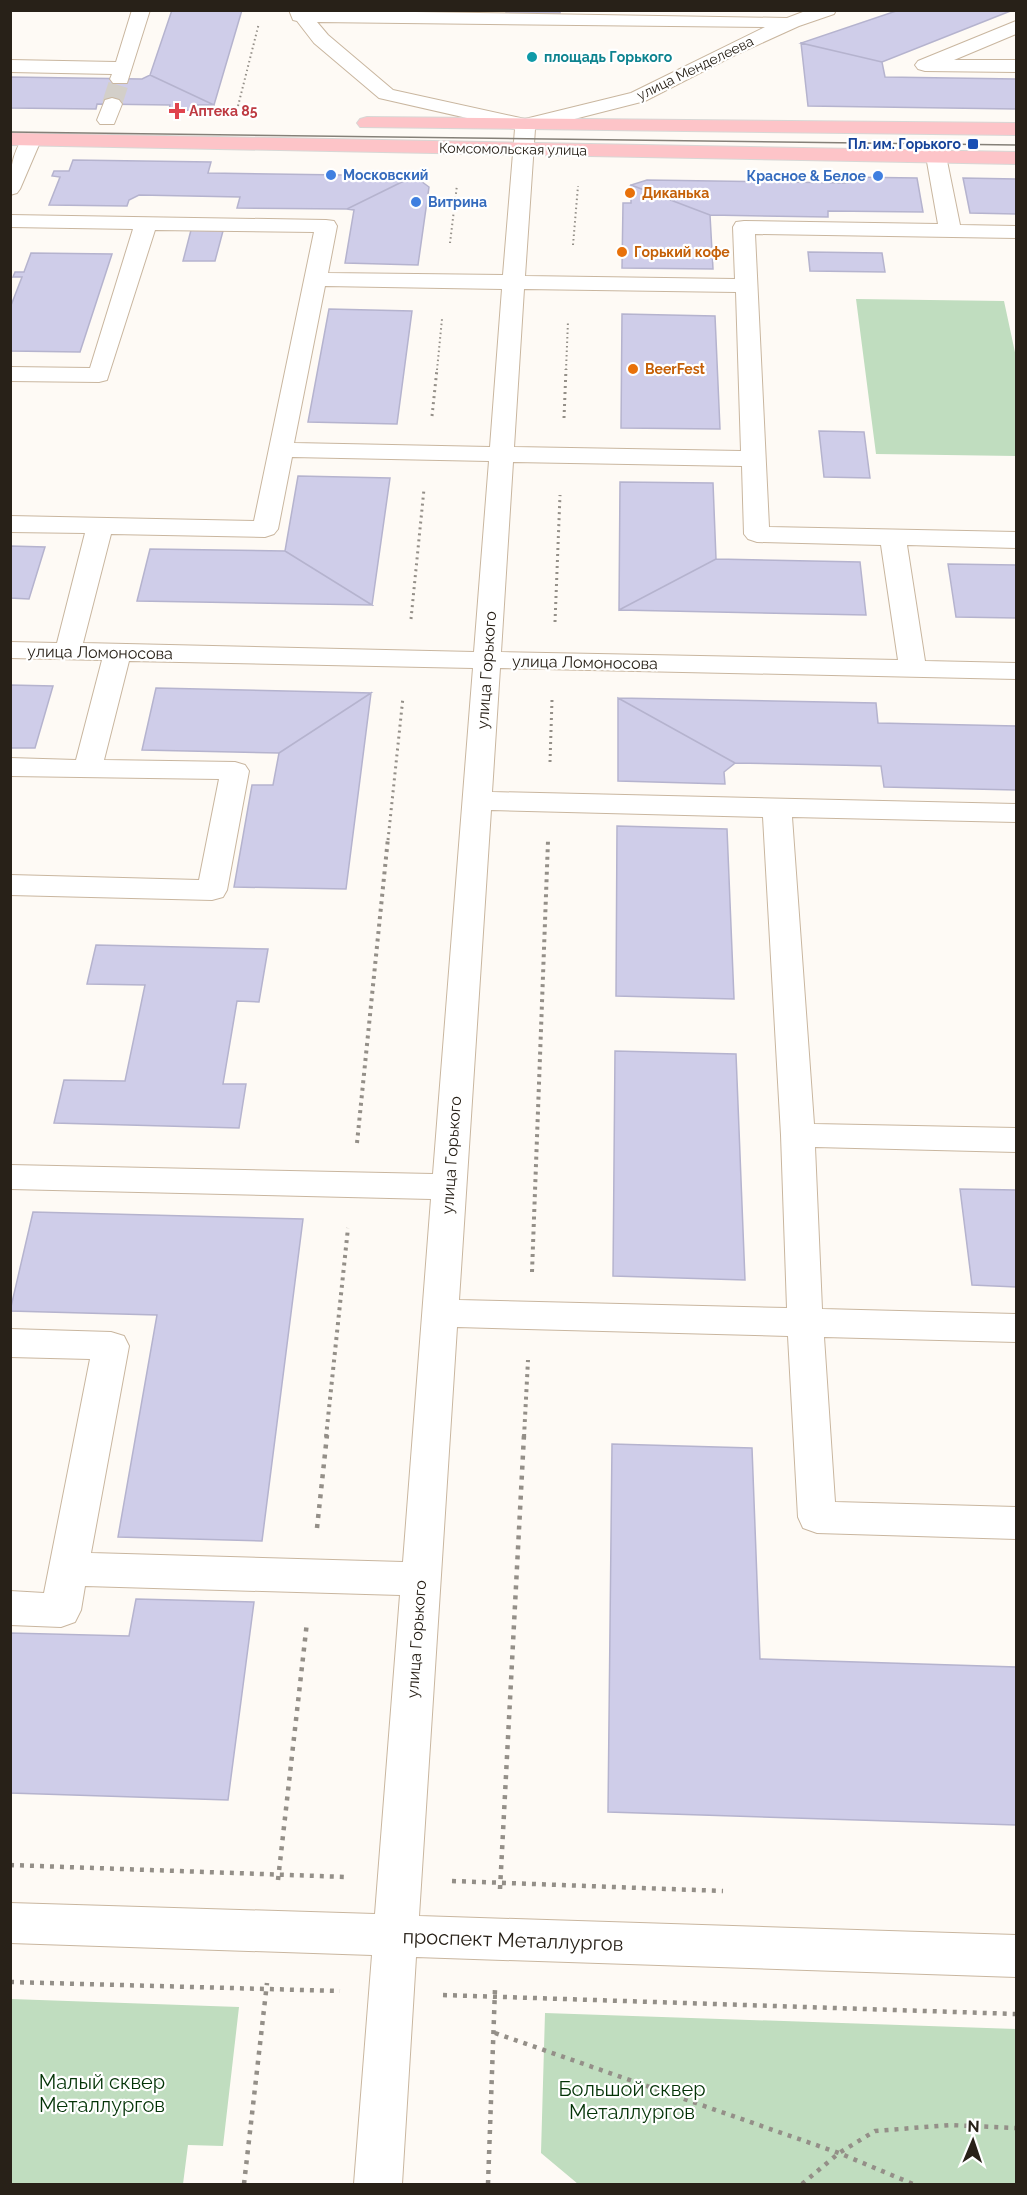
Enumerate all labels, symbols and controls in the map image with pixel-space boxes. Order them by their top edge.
street label: улица Менделеева [634,33,756,103]
place label: площадь Горького [544,49,673,65]
marker: площадь Горького [525,50,539,64]
place label: Аптека 85 [189,103,258,119]
marker: Аптека 85 [170,104,184,118]
place label: Пл. им. Горького [848,136,962,152]
marker: Пл. им. Горького [966,137,980,151]
street label: Комсомольская улица [439,140,587,158]
place label: Московский [343,167,428,183]
marker: Московский [324,168,338,182]
place label: Красное & Белое [747,168,867,184]
marker: Красное & Белое [871,169,885,183]
place label: Диканька [642,185,709,201]
marker: Диканька [623,186,637,200]
place label: Витрина [428,194,487,210]
marker: Витрина [409,195,423,209]
place label: Горький кофе [634,244,730,260]
marker: Горький кофе [615,245,629,259]
place label: BeerFest [645,361,706,377]
marker: BeerFest [626,362,640,376]
street label: улица Горького [473,610,500,730]
street label: улица Ломоносова [27,642,173,663]
street label: улица Ломоносова [512,652,658,673]
street label: улица Горького [438,1095,465,1215]
street label: улица Горького [403,1579,430,1699]
street label: проспект Металлургов [402,1924,624,1956]
park label: Малый сквер Металлургов [39,2070,165,2117]
park label: Большой сквер Металлургов [558,2077,706,2124]
north arrow [943,2111,1003,2171]
text: N [967,2117,980,2136]

